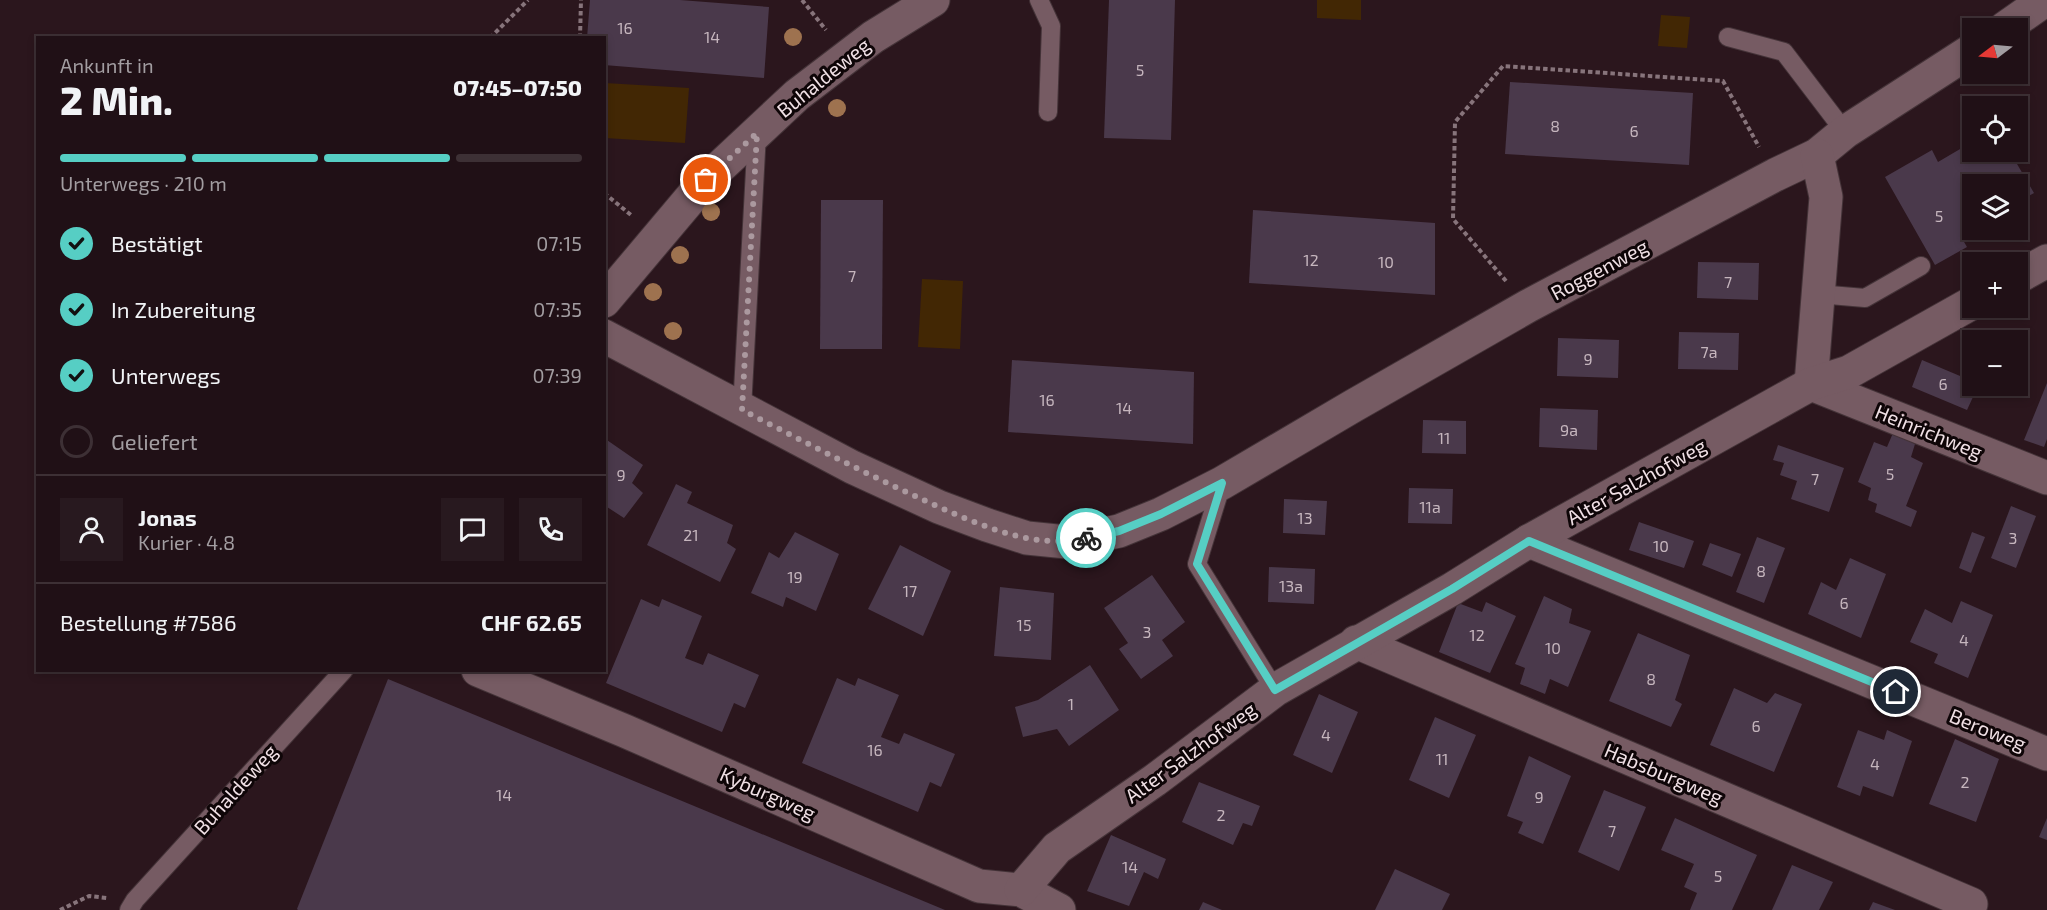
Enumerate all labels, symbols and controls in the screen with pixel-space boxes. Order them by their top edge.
house number: 16 [617,18,633,37]
north arrow [1962,18,2028,84]
map controls [1962,18,2028,396]
house number: 14 [704,27,720,46]
street label: Buhaldeweg [772,32,874,122]
text: Ankunft in [60,53,154,77]
house number: 5 [1136,60,1144,79]
text: 07:45–07:50 [453,74,582,100]
text: 2 Min. [60,76,173,123]
button: locate [1962,96,2028,162]
house number: 8 [1550,116,1560,135]
house number: 6 [1629,121,1639,140]
pin [680,154,731,205]
icon: bag [689,163,722,196]
text: Unterwegs · 210 m [60,171,227,195]
button: layers [1962,174,2028,240]
house number: 5 [1935,206,1943,225]
icon: check [60,227,93,260]
text: Bestätigt [111,230,203,256]
text: 07:15 [536,231,582,255]
street label: Roggenweg [1546,233,1652,305]
house number: 12 [1303,250,1319,269]
house number: 10 [1378,252,1394,271]
button: + [1962,252,2028,318]
house number: 7 [848,266,856,285]
house number: 7 [1724,272,1732,291]
icon: check [60,293,93,326]
text: In Zubereitung [111,296,256,322]
text: 07:35 [533,297,582,321]
button: − [1962,330,2028,396]
house number: 7a [1701,342,1717,361]
house number: 9 [1583,349,1593,368]
icon: check [60,359,93,392]
text: Unterwegs [111,362,221,388]
text: 07:39 [532,363,582,387]
house number: 6 [1938,374,1948,393]
house number: 16 [1039,390,1055,409]
house number: 14 [1116,398,1132,417]
street label: Heinrichweg [1872,399,1986,463]
house number: 9a [1560,420,1578,439]
text: Geliefert [111,428,198,454]
house number: 11 [1438,428,1450,447]
street label: Alter Salzhofweg [1562,433,1710,529]
house number: 5 [1886,464,1894,483]
house number: 9 [616,465,626,484]
house number: 7 [1811,469,1819,488]
house number: 11a [1419,497,1441,516]
button: person [60,498,123,561]
button: chat [441,498,504,561]
button: phone [519,498,582,561]
text: Jonas [138,504,197,530]
courier [1056,508,1116,568]
house number: 13 [1297,508,1313,527]
icon: bike [1070,522,1103,555]
house number: 21 [683,525,699,544]
house number: 3 [2009,528,2017,547]
text: Kurier · 4.8 [138,530,235,554]
house number: 10 [1653,536,1669,555]
house number: 8 [1756,561,1766,580]
house number: 19 [787,567,803,586]
house number: 13a [1279,576,1303,595]
house number: 17 [903,581,917,600]
house number: 6 [1839,593,1849,612]
text: Bestellung #7586 [60,609,236,635]
text: CHF 62.65 [481,609,582,635]
house number: 15 [1017,615,1031,634]
house number: 3 [1143,622,1151,641]
house number: 12 [1469,625,1485,644]
house number: 4 [1959,630,1969,649]
house number: 10 [1545,638,1561,657]
pin [1870,666,1921,717]
house number: 8 [1646,669,1656,688]
icon: home [1879,675,1912,708]
house number: 1 [1068,694,1074,713]
street label: Alter Salzhofweg [1120,696,1260,808]
street label: Beroweg [1946,703,2030,755]
house number: 6 [1751,716,1761,735]
house number: 4 [1321,725,1331,744]
street label: Habsburgweg [1601,737,1727,809]
street label: Buhaldeweg [188,739,282,839]
house number: 16 [867,740,883,759]
house number: 11 [1436,749,1448,768]
house number: 4 [1870,754,1880,773]
street label: Kyburgweg [716,761,820,825]
house number: 2 [1961,772,1970,791]
house number: 14 [496,785,512,804]
house number: 9 [1534,787,1544,806]
house number: 2 [1217,805,1226,824]
house number: 7 [1608,821,1616,840]
house number: 14 [1122,857,1138,876]
house number: 5 [1714,866,1722,885]

